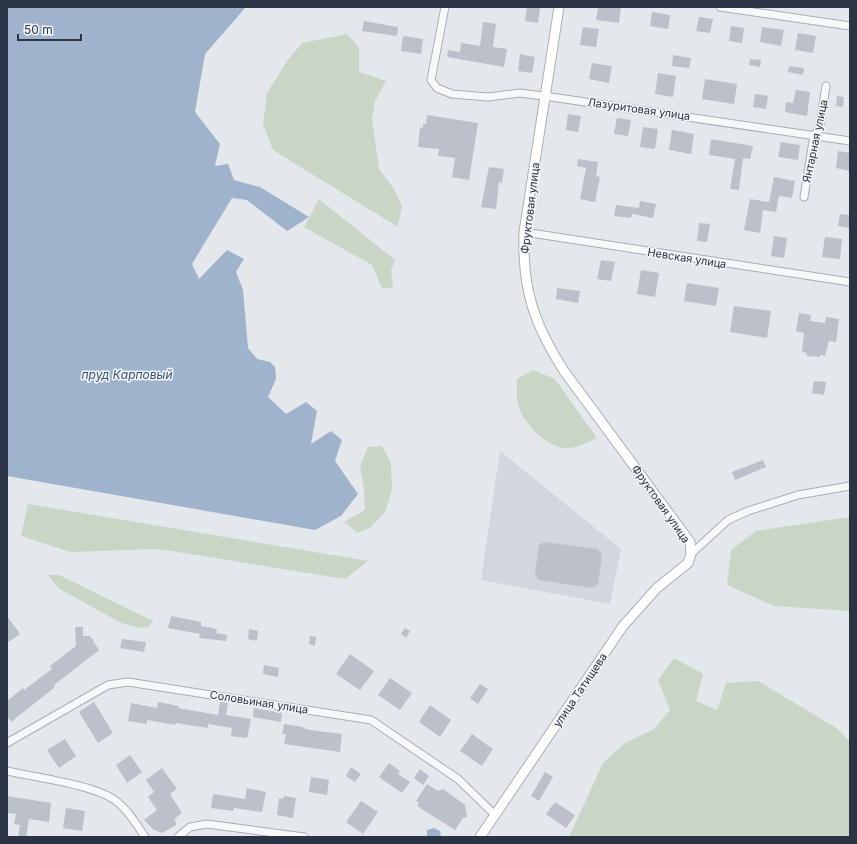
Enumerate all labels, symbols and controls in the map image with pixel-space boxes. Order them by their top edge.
scale bar [18,16,81,42]
text: 50 m [24,22,53,37]
street label: Лазуритовая улица [587,95,691,123]
street label: Янтарная улица [799,98,831,184]
street label: Фруктовая улица [517,161,543,255]
street label: Невская улица [647,245,727,271]
water label: пруд Карповый [81,367,173,382]
street label: Фруктовая улица [629,462,693,546]
street label: улица Татищева [550,650,610,730]
street label: Соловьиная улица [209,687,309,717]

